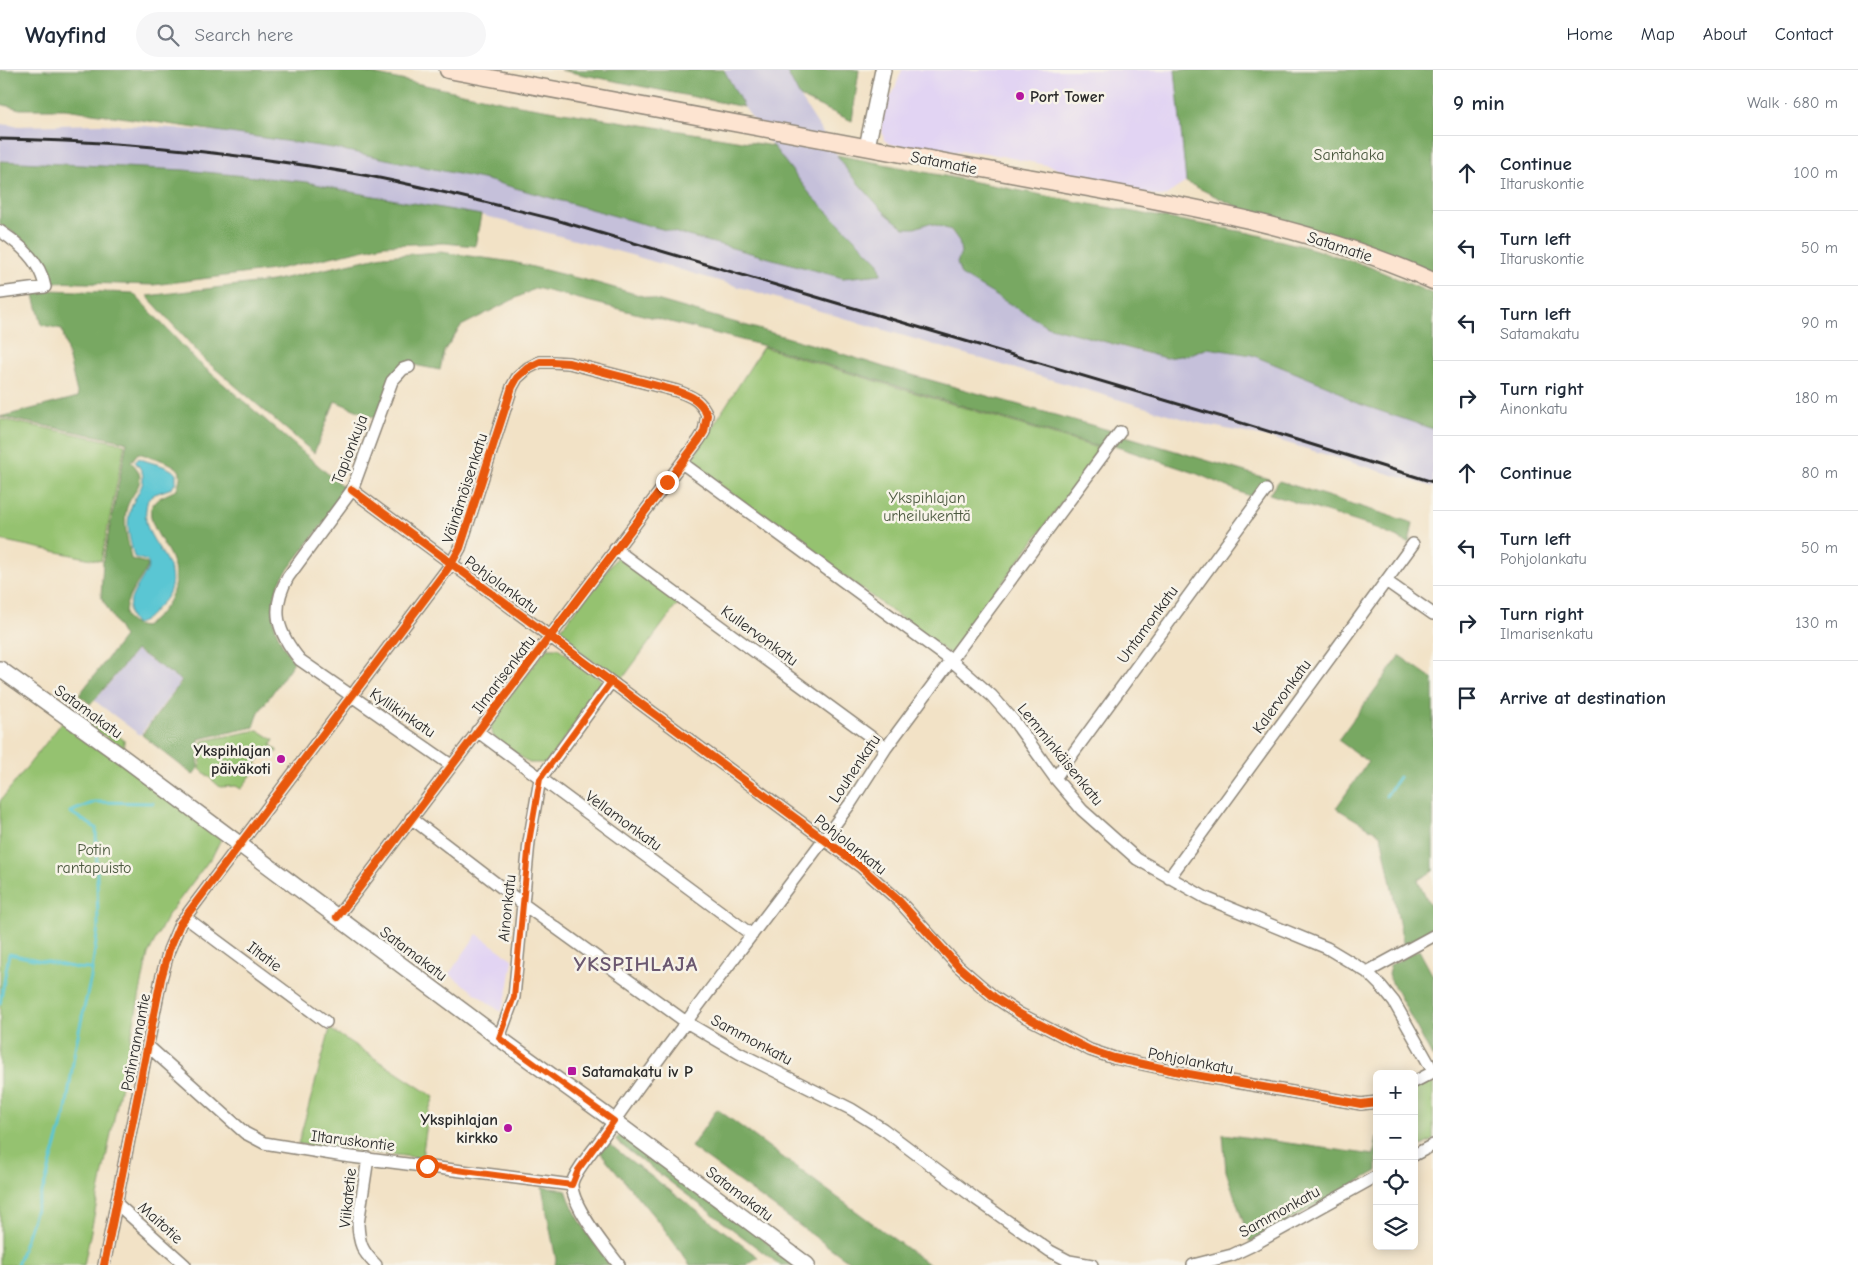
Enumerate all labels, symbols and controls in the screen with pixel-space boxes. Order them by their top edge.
search box [136,12,486,57]
text: Wayfind [25,21,106,49]
icon: search [154,21,182,49]
text: Search here [194,24,293,46]
text: Home [1566,24,1613,45]
text: Map [1641,24,1675,45]
text: About [1703,24,1747,45]
text: Contact [1775,24,1833,45]
place label: Port Tower [1030,88,1105,106]
marker: Port Tower [1014,90,1026,102]
text: 9 min [1453,91,1505,115]
text: Walk · 680 m [1747,94,1838,112]
park label: Santahaka [1314,146,1384,164]
street label: Satamatie [909,148,978,178]
text: Continue [1500,153,1572,175]
icon: ahead [1453,159,1481,187]
text: 100 m [1794,164,1838,182]
text: Iltaruskontie [1500,175,1584,193]
street label: Satamatie [1305,228,1374,266]
text: Turn left [1500,228,1571,250]
icon: left [1453,234,1481,262]
text: 50 m [1801,239,1838,257]
text: Iltaruskontie [1500,250,1584,268]
text: Turn left [1500,303,1571,325]
icon: left [1453,309,1481,337]
text: 90 m [1801,314,1838,332]
text: Satamakatu [1500,325,1579,343]
text: Turn right [1500,378,1584,400]
icon: right [1453,384,1481,412]
text: 180 m [1795,389,1838,407]
text: Ainonkatu [1500,400,1568,418]
street label: Tapionkuja [329,412,371,486]
street label: Väinämöisenkatu [439,431,491,546]
icon: ahead [1453,459,1481,487]
text: Continue [1500,462,1572,484]
text: 80 m [1801,464,1838,482]
route end [656,471,679,494]
park label: Ykspihlajan urheilukenttä [883,489,971,525]
text: Turn left [1500,528,1571,550]
icon: left [1453,534,1481,562]
text: 50 m [1801,539,1838,557]
text: Pohjolankatu [1500,550,1587,568]
street label: Pohjolankatu [461,552,542,618]
street label: Untamonkatu [1114,582,1182,667]
street label: Kullervonkatu [717,602,801,670]
text: Turn right [1500,603,1584,625]
icon: right [1453,609,1481,637]
text: 130 m [1795,614,1838,632]
text: Ilmarisenkatu [1500,625,1593,643]
street label: Ilmarisenkatu [469,632,539,717]
street label: Kalervonkatu [1249,656,1315,737]
street label: Satamakatu [51,681,126,742]
street label: Kyllikinkatu [366,684,439,741]
icon: arrive [1453,684,1481,712]
text: Arrive at destination [1500,687,1666,709]
street label: Lemminkäisenkatu [1014,700,1107,809]
street label: Louhenkatu [825,731,884,806]
place label: Ykspihlajan päiväkoti [194,742,271,778]
marker: Ykspihlajan päiväkoti [275,753,287,765]
street label: Vellamonkatu [582,787,665,854]
street label: Pohjolankatu [811,811,890,879]
park label: Potin rantapuisto [56,841,132,877]
street label: Ainonkatu [495,874,519,943]
street label: Satamakatu [376,923,451,985]
street label: Iltatie [244,938,285,976]
district label: YKSPIHLAJA [574,952,698,976]
street label: Potinrannantie [118,992,154,1092]
street label: Sammonkatu [708,1011,795,1069]
street label: Pohjolankatu [1147,1044,1235,1078]
place label: Satamakatu iv P [582,1063,693,1081]
marker: Satamakatu iv P [566,1065,578,1077]
map controls [1373,1070,1418,1250]
button: + [1373,1070,1418,1115]
place label: Ykspihlajan kirkko [421,1111,498,1147]
button: − [1373,1115,1418,1160]
marker: Ykspihlajan kirkko [502,1122,514,1134]
street label: Iltaruskontie [310,1127,396,1155]
route start [416,1155,439,1178]
button: locate [1373,1160,1418,1205]
street label: Satamakatu [702,1163,777,1225]
street label: Viikatetie [336,1167,360,1229]
street label: Sammonkatu [1236,1182,1323,1241]
street label: Maitotie [134,1198,186,1247]
button: layers [1373,1205,1418,1250]

